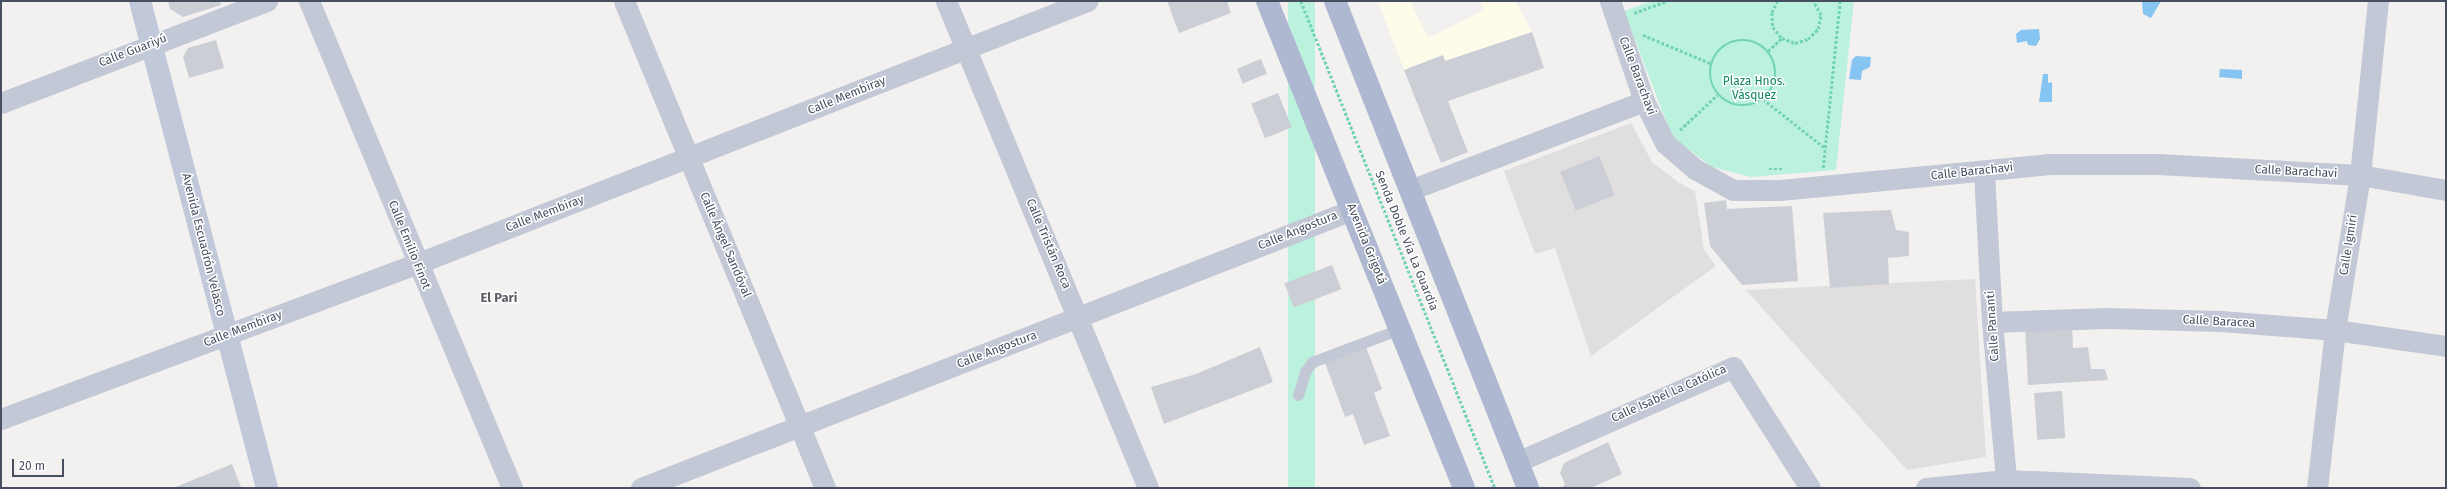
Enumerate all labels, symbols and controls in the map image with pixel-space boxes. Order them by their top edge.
street label: Calle Guariyú [97,31,169,71]
street label: Calle Barachavi [1615,35,1659,117]
street label: Calle Membiray [806,74,888,118]
park label: Plaza Hnos. Vásquez [1723,75,1785,103]
street label: Calle Barachavi [1930,161,2014,183]
street label: Calle Barachavi [2254,163,2338,181]
street label: Senda Doble Vía La Guardia [1371,169,1441,313]
street label: Avenida Escuadrón Velasco [178,172,228,318]
street label: Calle Ángel Sandóval [696,190,754,300]
street label: Calle Membiray [504,192,586,236]
street label: Calle Tristán Roca [1023,197,1073,291]
street label: Calle Emilio Finot [385,199,433,291]
street label: Avenida Grigotá [1343,201,1389,287]
street label: Calle Angostura [1256,209,1340,253]
street label: Calle Igmirí [2337,214,2361,276]
district label: El Pari [481,290,517,306]
street label: Calle Pananti [1983,290,2003,362]
street label: Calle Membiray [202,307,284,351]
street label: Calle Baracea [2182,313,2256,331]
street label: Calle Angostura [955,328,1039,372]
street label: Calle Isabel La Católica [1609,362,1729,426]
scale bar [14,451,66,477]
text: 20 m [19,459,45,473]

